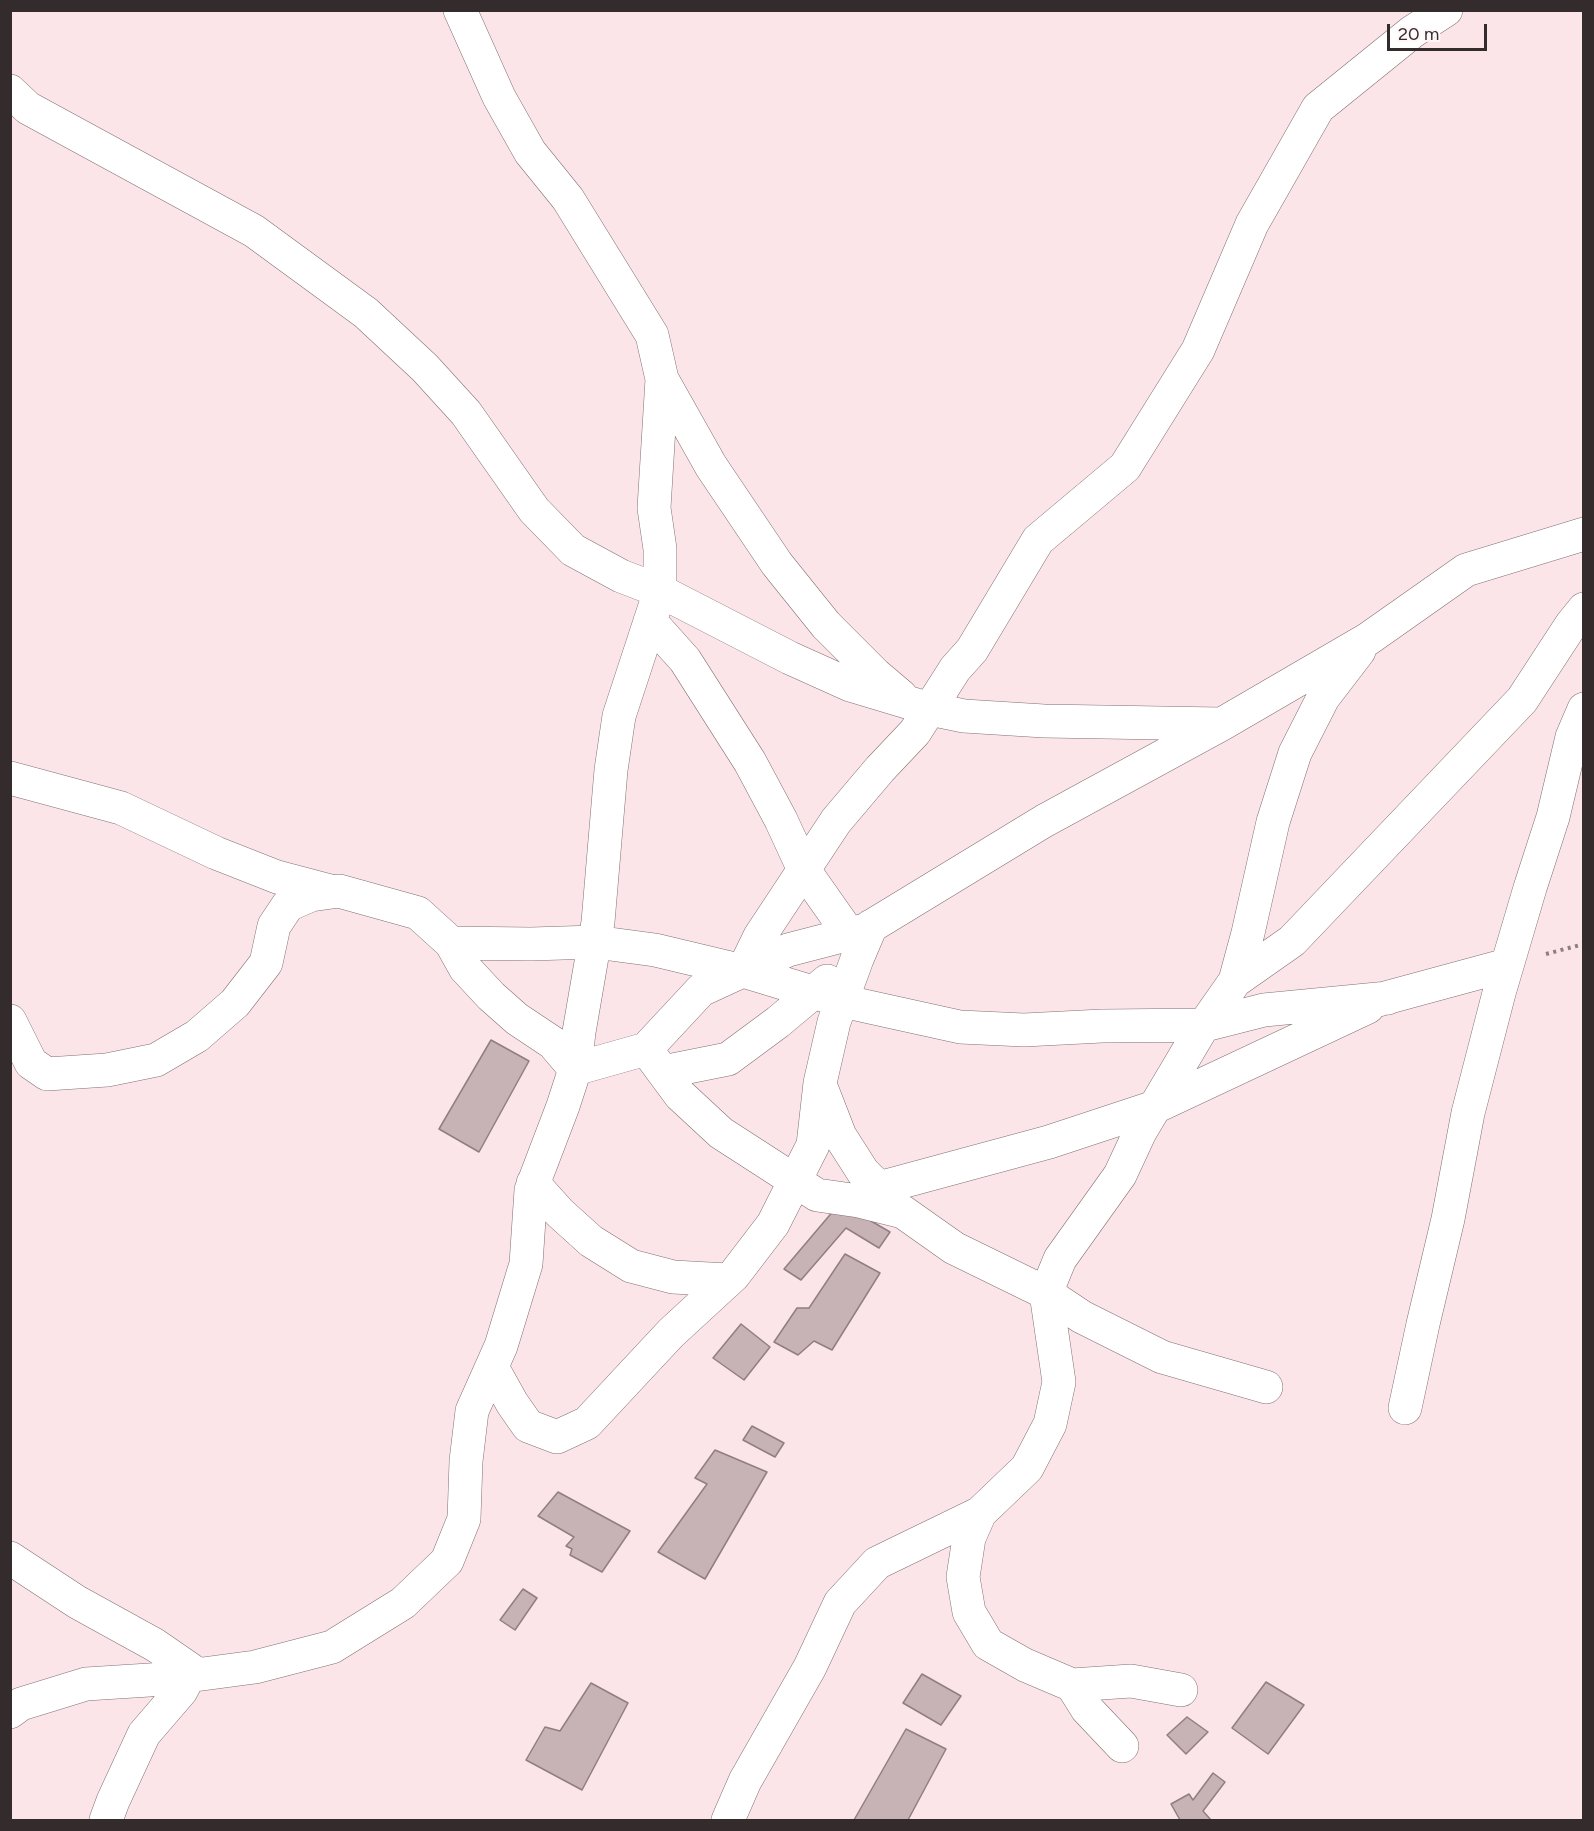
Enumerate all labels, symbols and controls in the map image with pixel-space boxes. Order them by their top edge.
scale bar [1390,12,1490,50]
text: 20 m [1398,23,1439,45]

